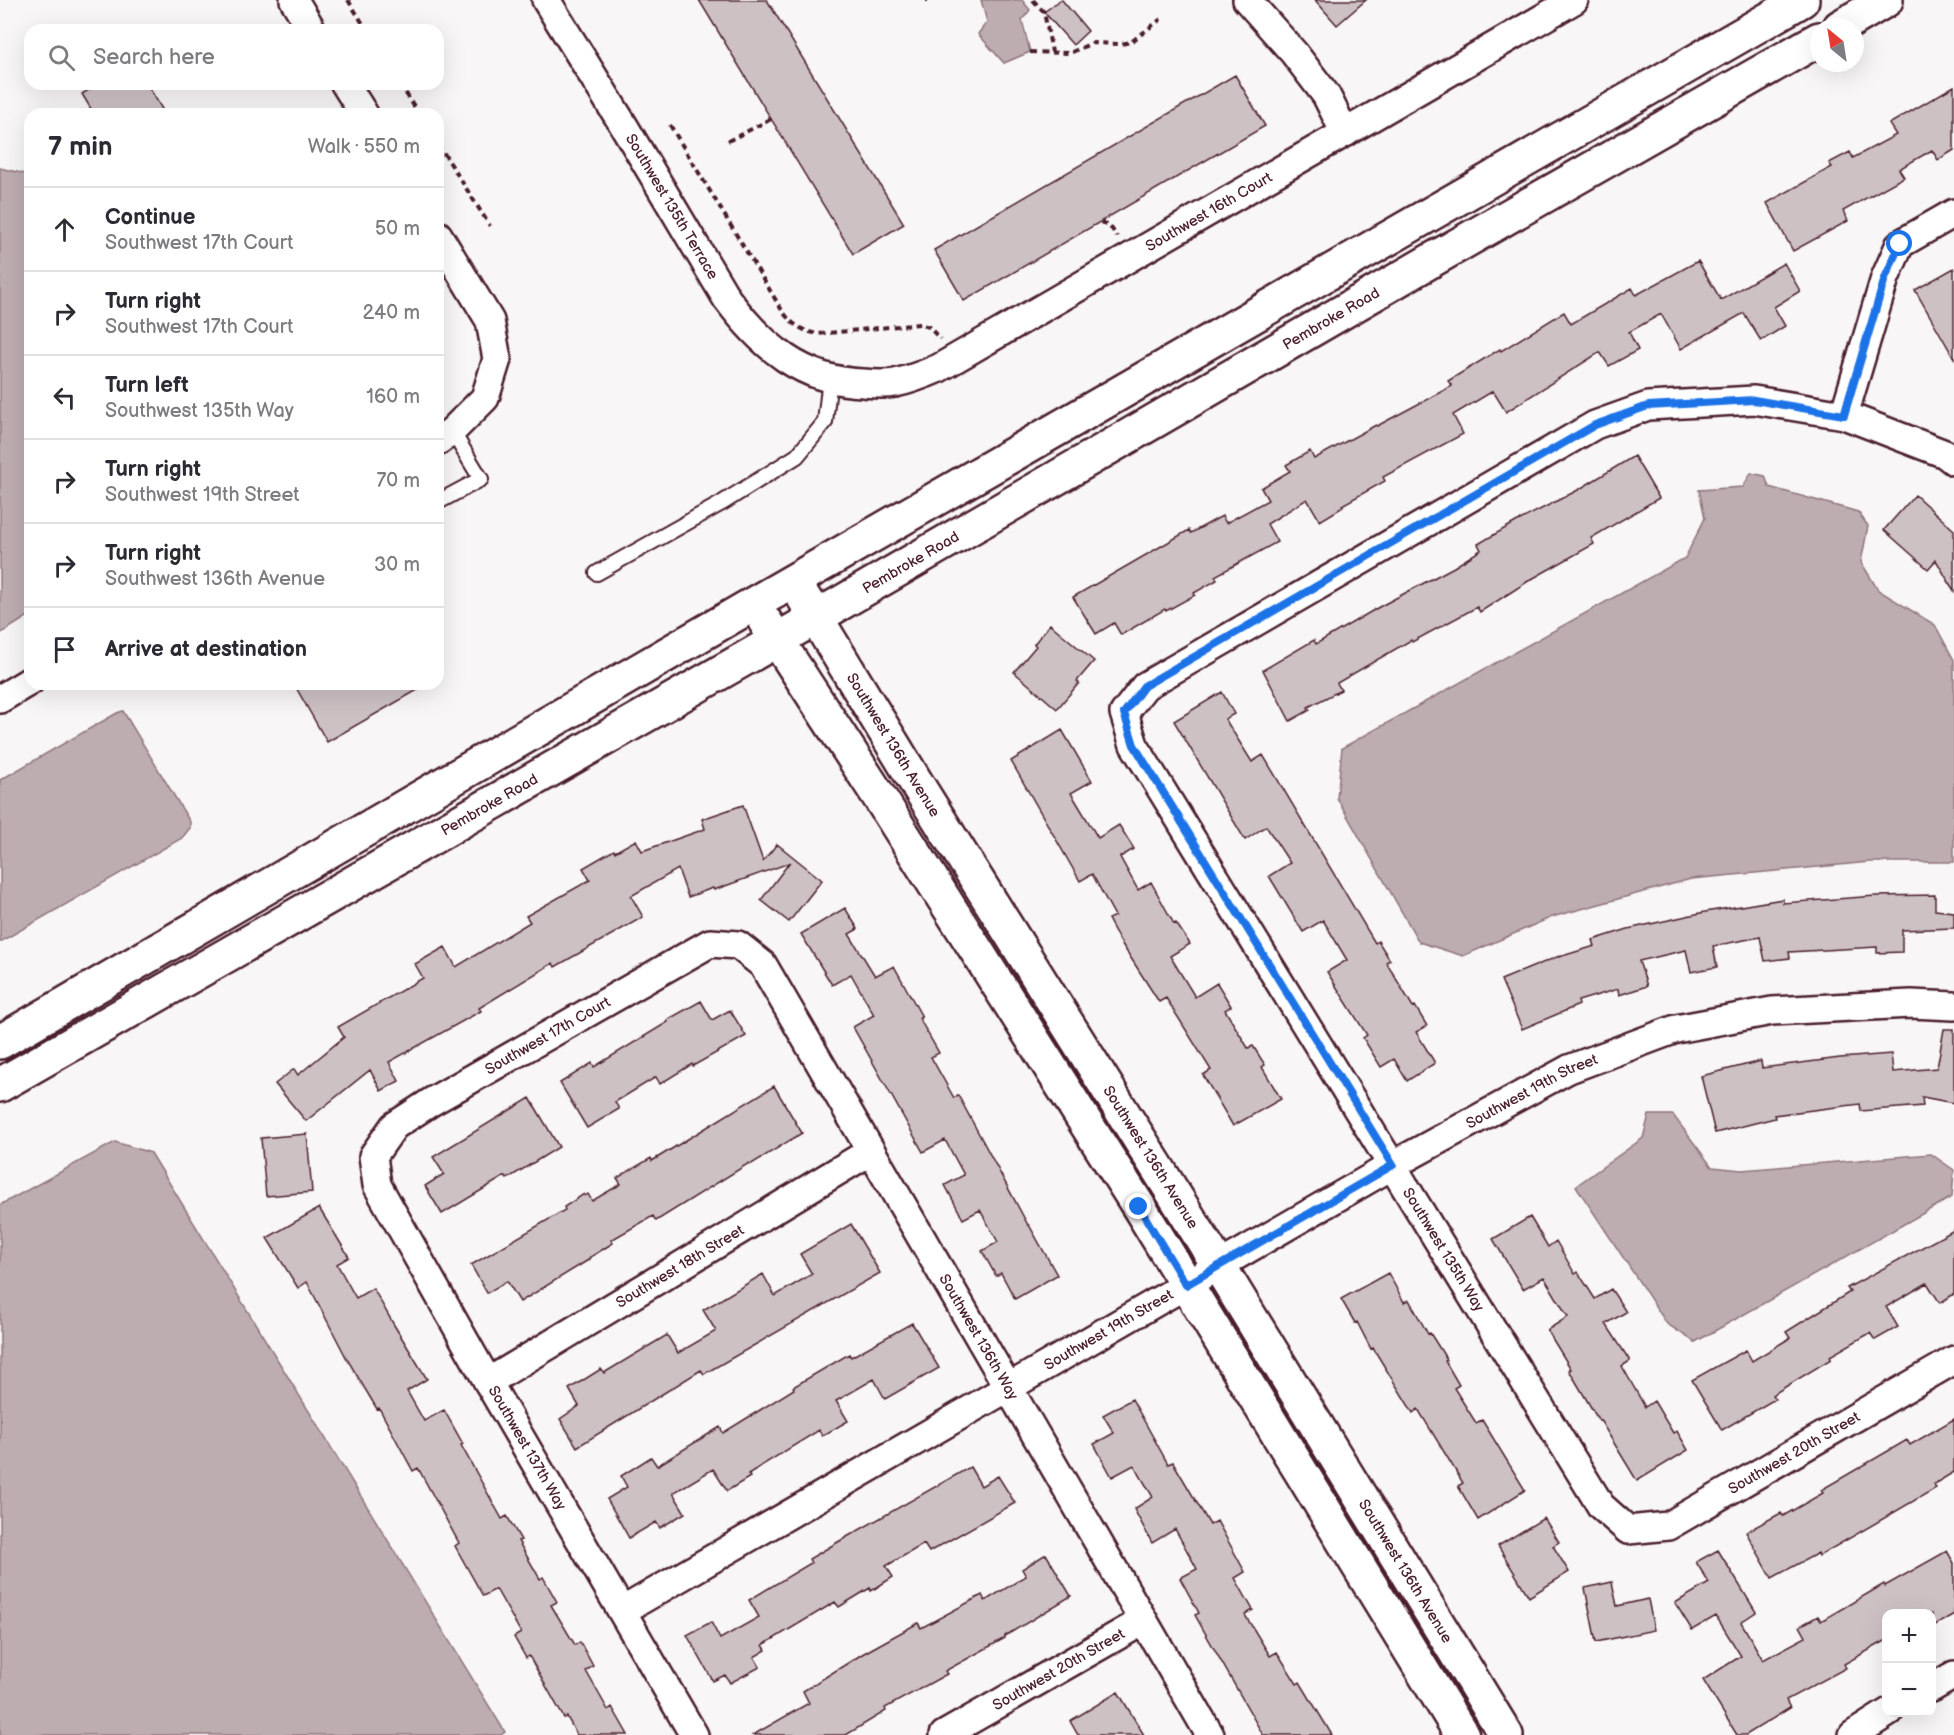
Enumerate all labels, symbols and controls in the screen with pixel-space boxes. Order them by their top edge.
north arrow [1810,18,1864,72]
search box [24,24,444,90]
icon: search [45,41,78,74]
text: Search here [93,44,215,71]
street label: Southwest 135th Terrace [621,130,723,283]
text: 7 min [48,132,112,163]
text: Walk · 550 m [308,135,420,159]
street label: Southwest 16th Court [1142,167,1276,256]
text: Continue [105,204,195,231]
icon: ahead [48,213,81,246]
text: 50 m [375,217,420,241]
route start [1886,230,1912,256]
text: Southwest 17th Court [105,231,293,255]
street label: Pembroke Road [1279,283,1383,354]
text: Turn right [105,288,201,315]
icon: right [48,297,81,330]
text: 240 m [363,301,420,325]
text: Southwest 17th Court [105,315,293,339]
text: Turn left [105,372,189,399]
icon: left [48,381,81,414]
text: 160 m [366,385,420,409]
text: Southwest 135th Way [105,399,294,423]
text: Turn right [105,456,201,483]
icon: right [48,465,81,498]
text: 70 m [376,469,420,493]
text: Southwest 19th Street [105,483,299,507]
street label: Pembroke Road [859,527,963,598]
text: Turn right [105,540,201,567]
icon: right [48,549,81,582]
text: 30 m [374,553,420,577]
text: Southwest 136th Avenue [105,567,325,591]
icon: arrive [48,633,81,666]
text: Arrive at destination [105,636,307,663]
street label: Southwest 136th Avenue [842,669,945,820]
street label: Pembroke Road [437,769,541,840]
street label: Southwest 17th Court [481,992,614,1079]
street label: Southwest 19th Street [1462,1050,1601,1133]
street label: Southwest 136th Avenue [1099,1082,1203,1232]
street label: Southwest 135th Way [1398,1184,1489,1315]
route end [1125,1193,1151,1219]
street label: Southwest 18th Street [612,1220,748,1312]
street label: Southwest 136th Way [935,1271,1023,1403]
street label: Southwest 19th Street [1041,1285,1177,1374]
street label: Southwest 137th Way [484,1382,570,1514]
street label: Southwest 20th Street [1725,1407,1864,1499]
street label: Southwest 136th Avenue [1354,1496,1457,1646]
map controls [1882,1609,1936,1717]
button: + [1882,1609,1936,1663]
street label: Southwest 20th Street [989,1624,1128,1715]
button: − [1882,1663,1936,1717]

